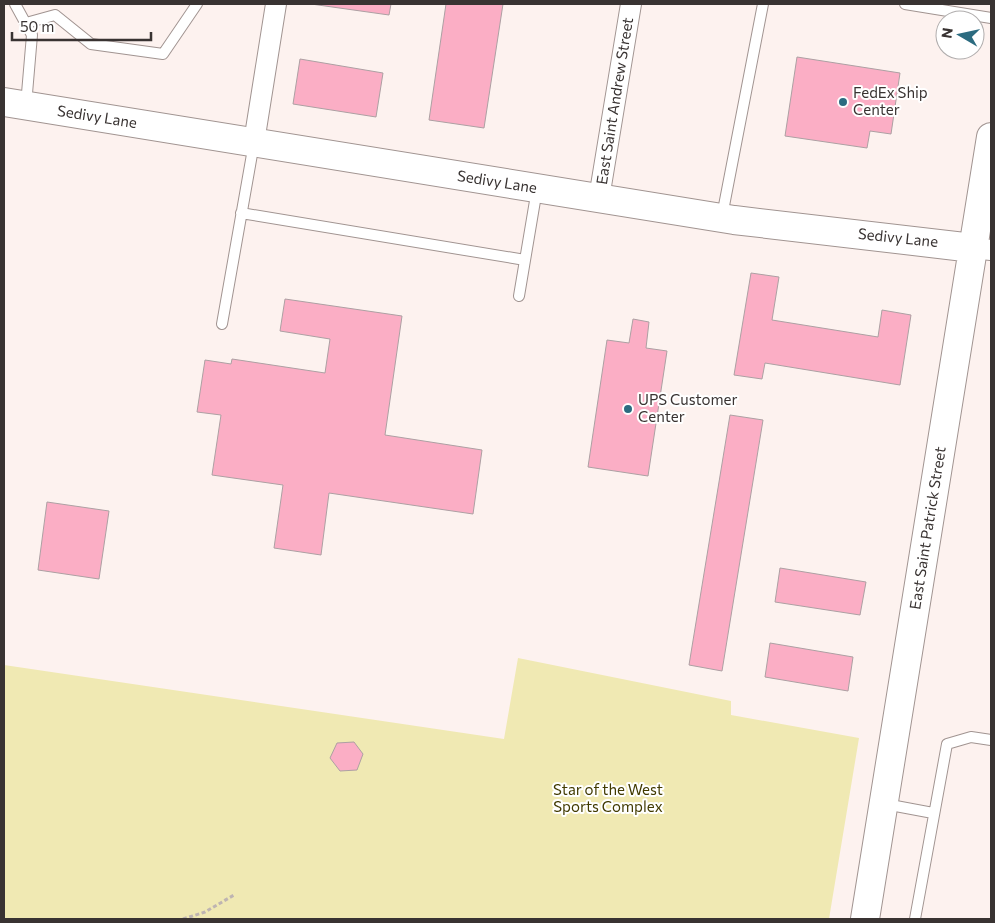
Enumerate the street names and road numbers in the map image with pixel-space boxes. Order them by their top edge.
street label: East Saint Andrew Street [592,16,636,186]
street label: Sedivy Lane [56,101,138,131]
street label: Sedivy Lane [456,166,538,196]
street label: Sedivy Lane [857,224,939,250]
street label: East Saint Patrick Street [905,445,949,611]

